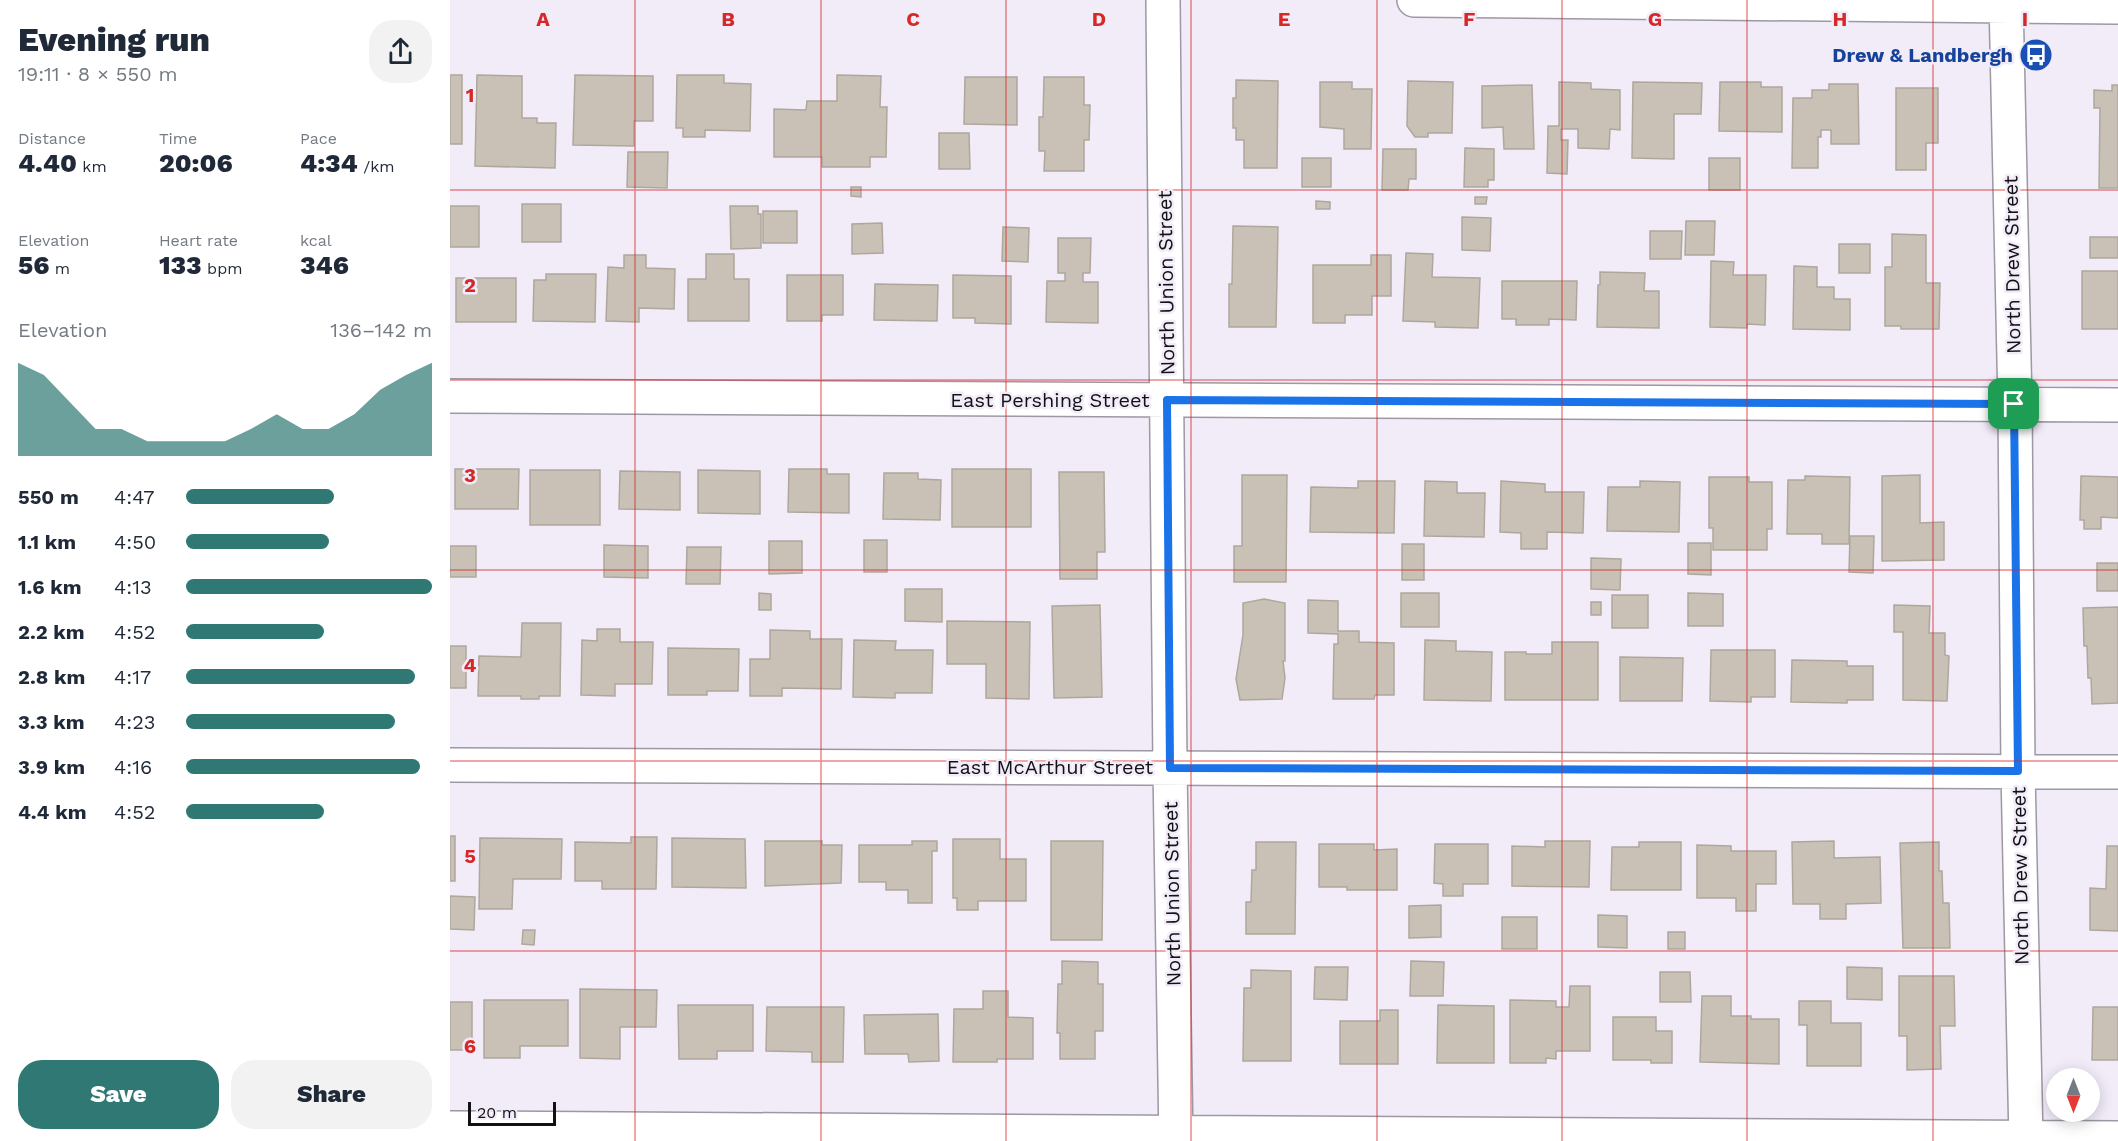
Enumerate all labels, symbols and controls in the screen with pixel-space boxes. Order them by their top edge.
text: A [536,7,550,31]
text: B [721,7,735,31]
text: C [906,7,920,31]
text: D [1092,7,1106,31]
text: E [1278,7,1290,31]
text: F [1463,7,1475,31]
text: G [1648,7,1662,31]
text: H [1833,7,1847,31]
text: I [2022,7,2028,31]
text: Evening run [18,20,210,59]
button: share [369,20,432,83]
bus stop icon: Drew & Landbergh [2018,37,2054,73]
place label: Drew & Landbergh [1832,43,2013,67]
text: 19:11 · 8 × 550 m [18,62,177,86]
text: 1 [466,83,474,107]
text: Distance [18,129,86,148]
text: Time [159,129,197,148]
text: Pace [300,129,337,148]
text: 4.40 [18,148,77,178]
text: 20:06 [159,148,232,178]
text: 4:34 [300,148,358,178]
text: km [77,157,107,176]
text: /km [358,157,394,176]
street label: North Drew Street [1998,175,2026,354]
street label: North Union Street [1152,190,1180,376]
text: Elevation [18,231,89,250]
text: Heart rate [159,231,238,250]
text: kcal [300,231,332,250]
text: 56 [18,250,49,280]
text: 133 [159,250,202,280]
text: 346 [300,250,349,280]
text: m [49,259,70,278]
text: bpm [202,259,242,278]
text: 2 [464,273,476,297]
text: Elevation [18,318,107,342]
text: 136–142 m [330,318,432,342]
pin [1988,378,2039,429]
icon: arrive [1997,387,2030,420]
street label: East Pershing Street [950,388,1150,412]
text: 3 [464,463,476,487]
text: 550 m [18,485,79,509]
text: 4:47 [114,485,155,509]
text: 1.1 km [18,530,76,554]
text: 4:50 [114,530,156,554]
text: 1.6 km [18,575,82,599]
text: 4:13 [114,575,152,599]
text: 2.2 km [18,620,85,644]
text: 4:52 [114,620,155,644]
text: 4 [464,653,477,677]
text: 2.8 km [18,665,85,689]
text: 4:17 [114,665,151,689]
text: 3.3 km [18,710,85,734]
text: 4:23 [114,710,155,734]
text: 3.9 km [18,755,85,779]
text: 4:16 [114,755,152,779]
street label: East McArthur Street [947,755,1154,779]
street label: North Drew Street [2006,786,2034,965]
text: 4.4 km [18,800,86,824]
text: 4:52 [114,800,155,824]
street label: North Union Street [1158,801,1186,987]
text: 5 [464,844,476,868]
text: 6 [464,1034,476,1058]
button: Save [18,1060,219,1129]
button: Share [231,1060,432,1129]
north arrow [2046,1068,2100,1122]
map controls [2046,1068,2100,1122]
scale bar [468,1099,556,1126]
text: 20 m [477,1103,517,1122]

